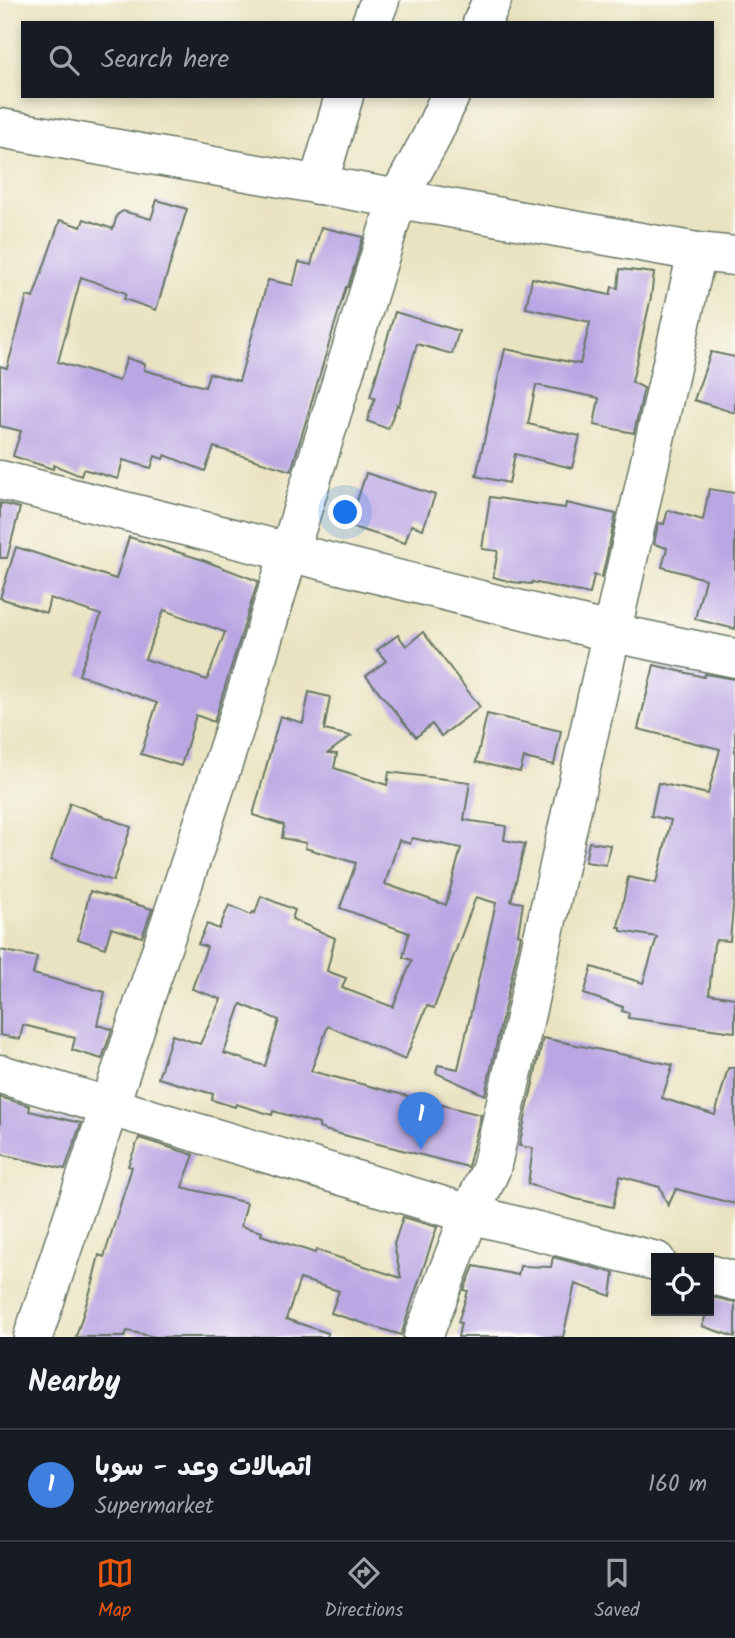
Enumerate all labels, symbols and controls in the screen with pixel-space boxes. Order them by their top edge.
search box [21,21,714,98]
text: Search here [101,39,229,81]
icon: search [45,41,83,79]
your location [328,495,362,529]
pin: 1 [398,1092,444,1150]
map controls [651,1253,714,1316]
button: locate [651,1253,714,1316]
text: Nearby [28,1359,120,1407]
text: اتصالات وعد - سوبا [95,1447,311,1489]
text: 1 [48,1467,54,1503]
text: 160 m [648,1467,707,1503]
text: Supermarket [95,1489,214,1525]
tab: Map [96,1554,134,1626]
tab: Directions [325,1554,403,1626]
tab: Saved [594,1554,639,1626]

